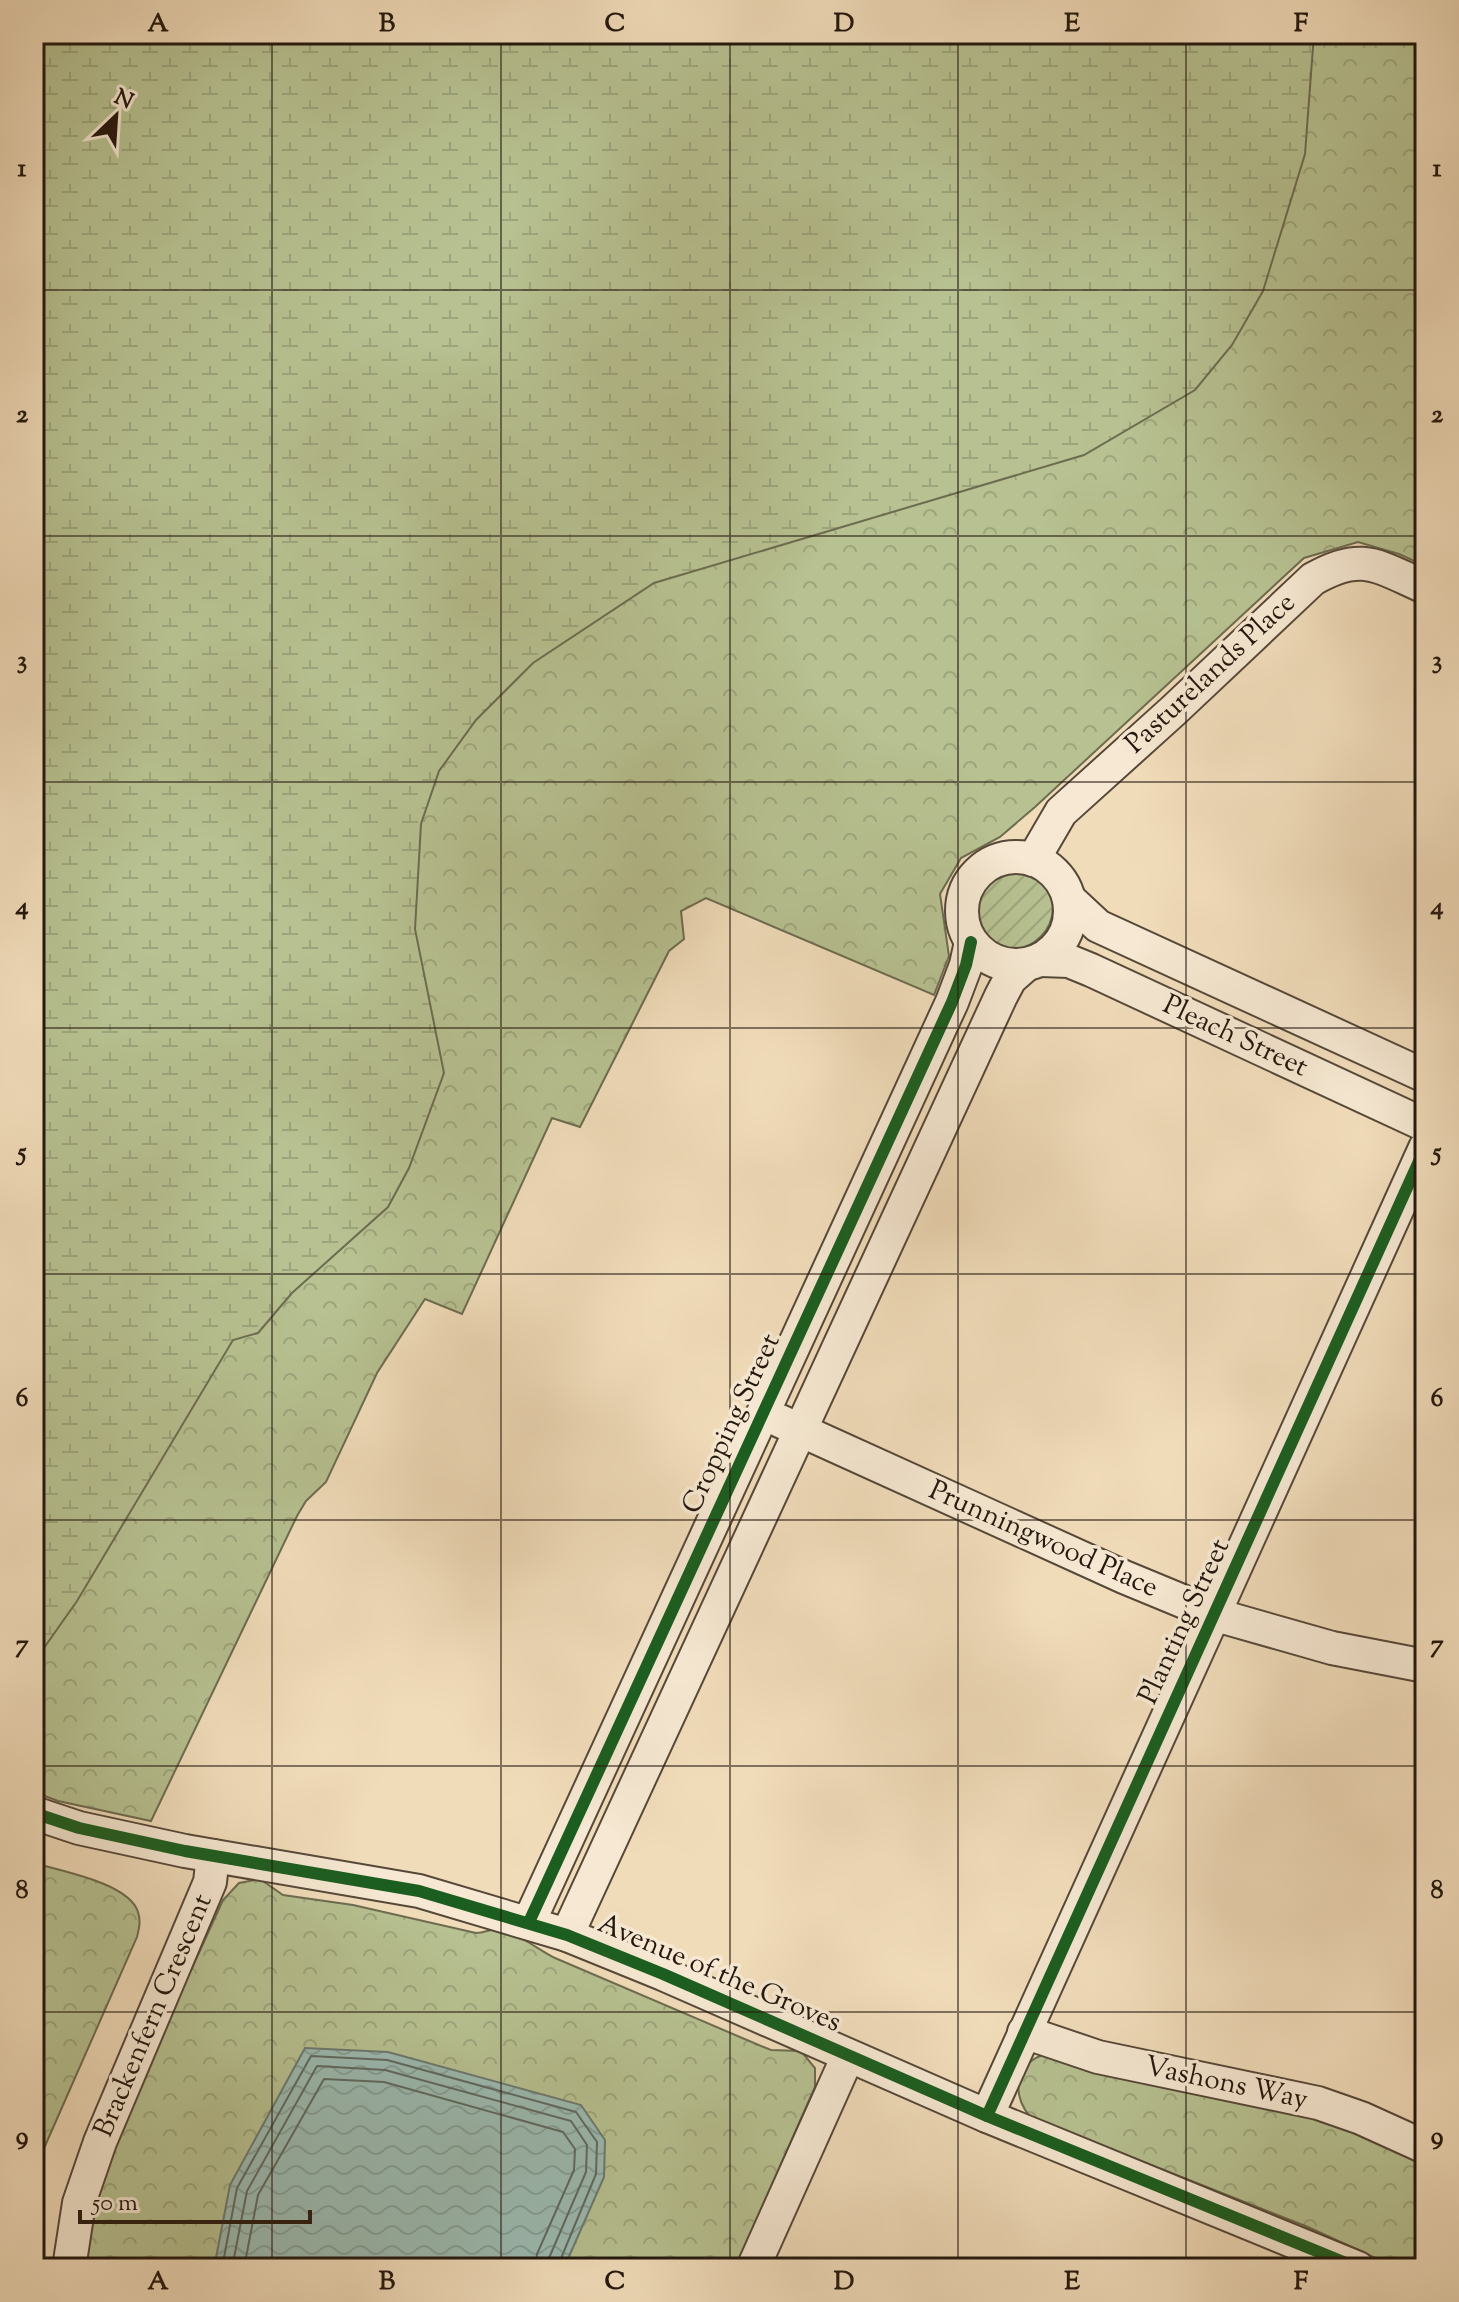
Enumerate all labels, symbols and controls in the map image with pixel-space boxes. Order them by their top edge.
text: A [147,6,169,43]
text: B [379,6,396,43]
text: C [605,6,625,43]
text: D [834,6,854,43]
text: E [1064,6,1080,43]
text: F [1294,6,1309,43]
north arrow [76,76,156,156]
text: N [108,82,138,119]
text: 1 [18,151,27,188]
text: 1 [1433,151,1442,188]
text: 2 [16,397,29,434]
text: 2 [1431,397,1444,434]
street label: Pasturelands Place [1117,584,1305,764]
text: 3 [17,643,27,680]
text: 3 [1432,643,1442,680]
text: 4 [14,889,29,926]
text: 4 [1429,889,1444,926]
street label: Pleach Street [1156,986,1315,1088]
text: 5 [16,1135,27,1172]
text: 5 [1431,1135,1442,1172]
street label: Cropping Street [673,1327,791,1521]
text: 6 [16,1381,29,1418]
text: 6 [1431,1381,1444,1418]
street label: Prunningwood Place [922,1471,1164,1609]
street label: Planting Street [1129,1532,1241,1711]
text: 7 [15,1627,29,1664]
text: 7 [1430,1627,1444,1664]
text: 8 [15,1873,29,1910]
text: 8 [1430,1873,1444,1910]
street label: Brackenfern Crescent [85,1888,224,2144]
street label: Avenue of the Groves [591,1905,847,2043]
street label: Vashons Way [1141,2047,1311,2121]
text: 9 [16,2119,29,2156]
text: 9 [1431,2119,1444,2156]
scale bar [80,2174,310,2224]
text: 50 m [90,2187,138,2221]
text: A [147,2264,169,2301]
text: B [379,2264,396,2301]
text: C [605,2264,625,2301]
text: D [834,2264,854,2301]
text: E [1064,2264,1080,2301]
text: F [1294,2264,1309,2301]

